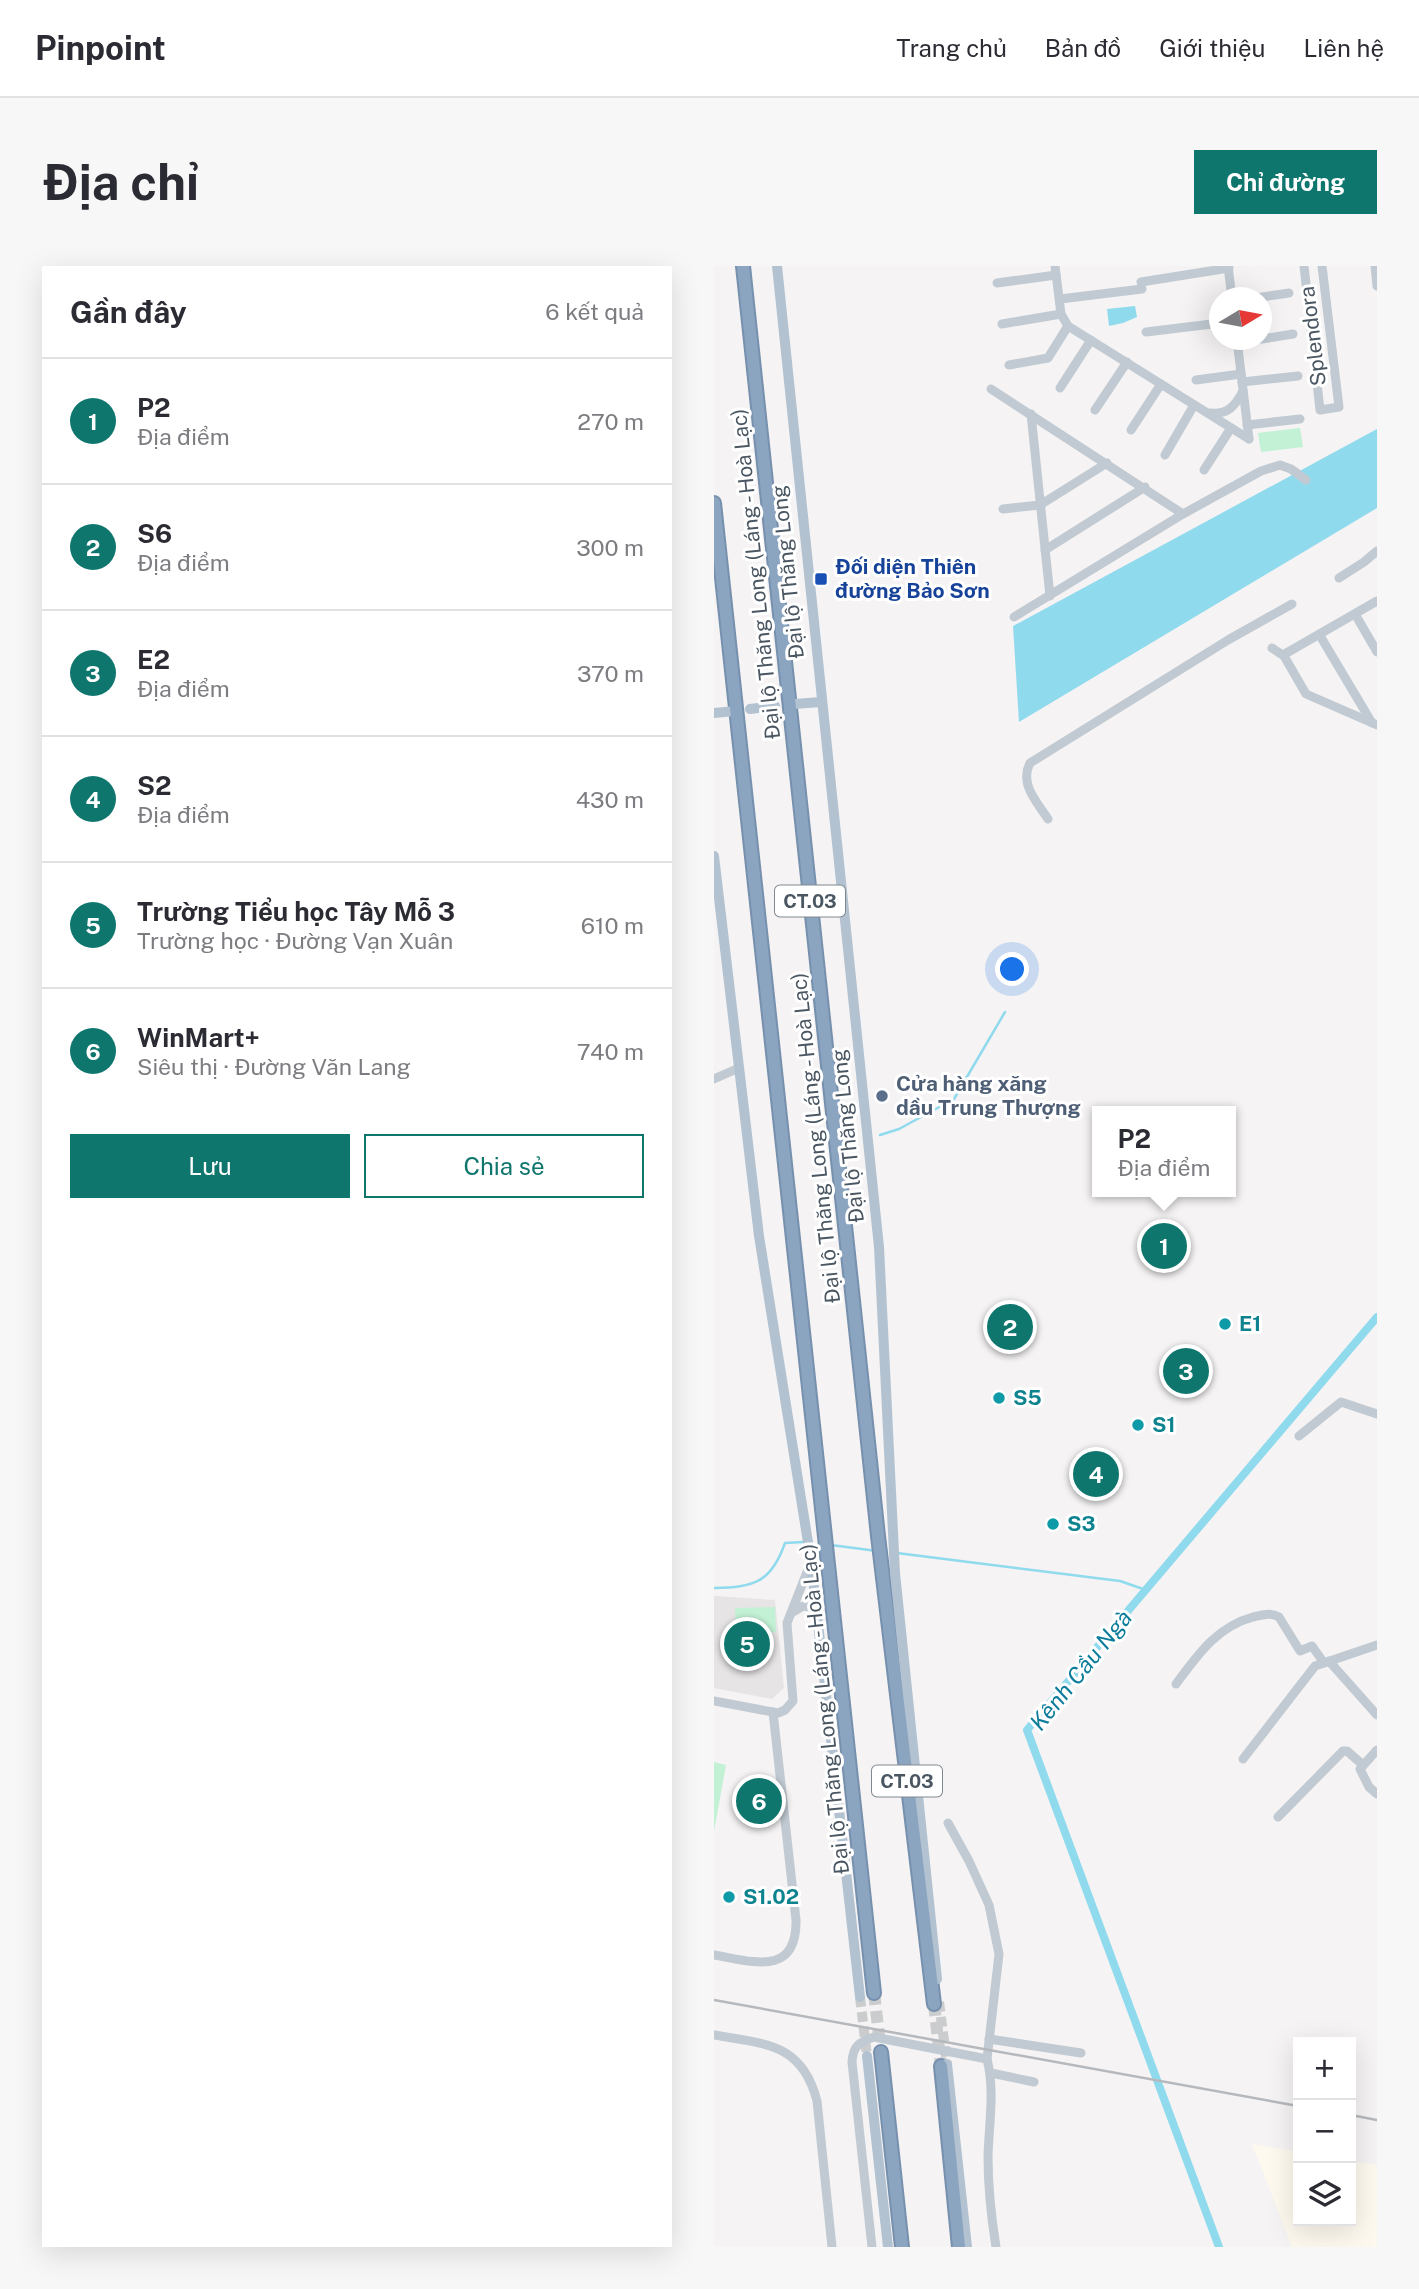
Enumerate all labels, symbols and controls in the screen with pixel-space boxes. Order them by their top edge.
text: Pinpoint [35,29,166,67]
text: Trang chủ [896,34,1007,62]
text: Bản đồ [1045,34,1121,62]
text: Giới thiệu [1159,34,1265,62]
text: Liên hệ [1303,34,1384,62]
button: Chỉ đường [1194,150,1377,214]
text: Địa chỉ [42,153,199,211]
street label: Splendora [1294,285,1331,387]
north arrow [1209,287,1272,350]
text: Gần đây [70,294,187,330]
text: 6 kết quả [545,298,644,325]
text: P2 [137,392,170,423]
street label: Đại lộ Thăng Long (Láng - Hoà Lạc) [726,407,785,741]
text: 1 [88,408,98,435]
text: 270 m [577,408,644,435]
text: Địa điểm [137,423,230,450]
street label: Đại lộ Thăng Long [766,484,809,660]
text: S6 [137,518,172,549]
text: 2 [86,534,100,561]
text: 300 m [576,534,644,561]
text: Địa điểm [137,549,230,576]
place label: Đối diện Thiên đường Bảo Sơn [835,554,990,603]
marker: Đối diện Thiên đường Bảo Sơn [813,571,829,587]
text: E2 [137,644,170,675]
text: 3 [85,660,101,687]
text: 370 m [577,660,644,687]
text: Địa điểm [137,675,230,702]
text: S2 [137,770,172,801]
text: 4 [85,786,101,813]
text: 430 m [576,786,644,813]
text: Địa điểm [137,801,230,828]
road number: CT.03 [775,886,845,916]
text: Trường Tiểu học Tây Mỗ 3 [137,896,455,927]
text: 5 [85,912,101,939]
text: 610 m [581,912,644,939]
text: Trường học · Đường Vạn Xuân [137,927,453,954]
your location [995,952,1029,986]
street label: Đại lộ Thăng Long (Láng - Hoà Lạc) [786,971,845,1305]
text: WinMart+ [137,1022,260,1053]
text: 6 [85,1038,101,1065]
text: 740 m [577,1038,644,1065]
street label: Đại lộ Thăng Long [826,1048,869,1224]
text: Siêu thị · Đường Văn Lang [137,1053,411,1080]
place label: Cửa hàng xăng dầu Trung Thượng [896,1071,1081,1120]
marker: Cửa hàng xăng dầu Trung Thượng [874,1088,890,1104]
popup [1092,1106,1236,1197]
text: P2 [1118,1123,1151,1154]
button: Lưu [70,1134,350,1198]
button: Chia sẻ [364,1134,644,1198]
text: Địa điểm [1118,1154,1210,1181]
pin: 1 [1141,1220,1187,1272]
pin: 2 [987,1301,1033,1353]
place label: E1 [1239,1311,1261,1336]
marker: E1 [1217,1316,1233,1332]
pin: 3 [1163,1345,1209,1397]
place label: S5 [1013,1385,1042,1410]
marker: S5 [991,1390,1007,1406]
place label: S1 [1152,1412,1176,1437]
marker: S1 [1130,1417,1146,1433]
pin: 4 [1073,1448,1119,1500]
place label: S3 [1067,1511,1096,1536]
marker: S3 [1045,1516,1061,1532]
street label: Đại lộ Thăng Long (Láng - Hoà Lạc) [795,1542,854,1876]
water label: Kênh Cầu Ngà [1024,1604,1137,1735]
pin: 5 [724,1618,770,1670]
road number: CT.03 [872,1765,942,1796]
pin: 6 [736,1775,782,1827]
place label: S1.02 [743,1884,799,1909]
marker: S1.02 [721,1889,737,1905]
map controls [1293,2037,1356,2226]
button: + [1293,2037,1356,2100]
button: − [1293,2100,1356,2163]
button: layers [1293,2163,1356,2226]

